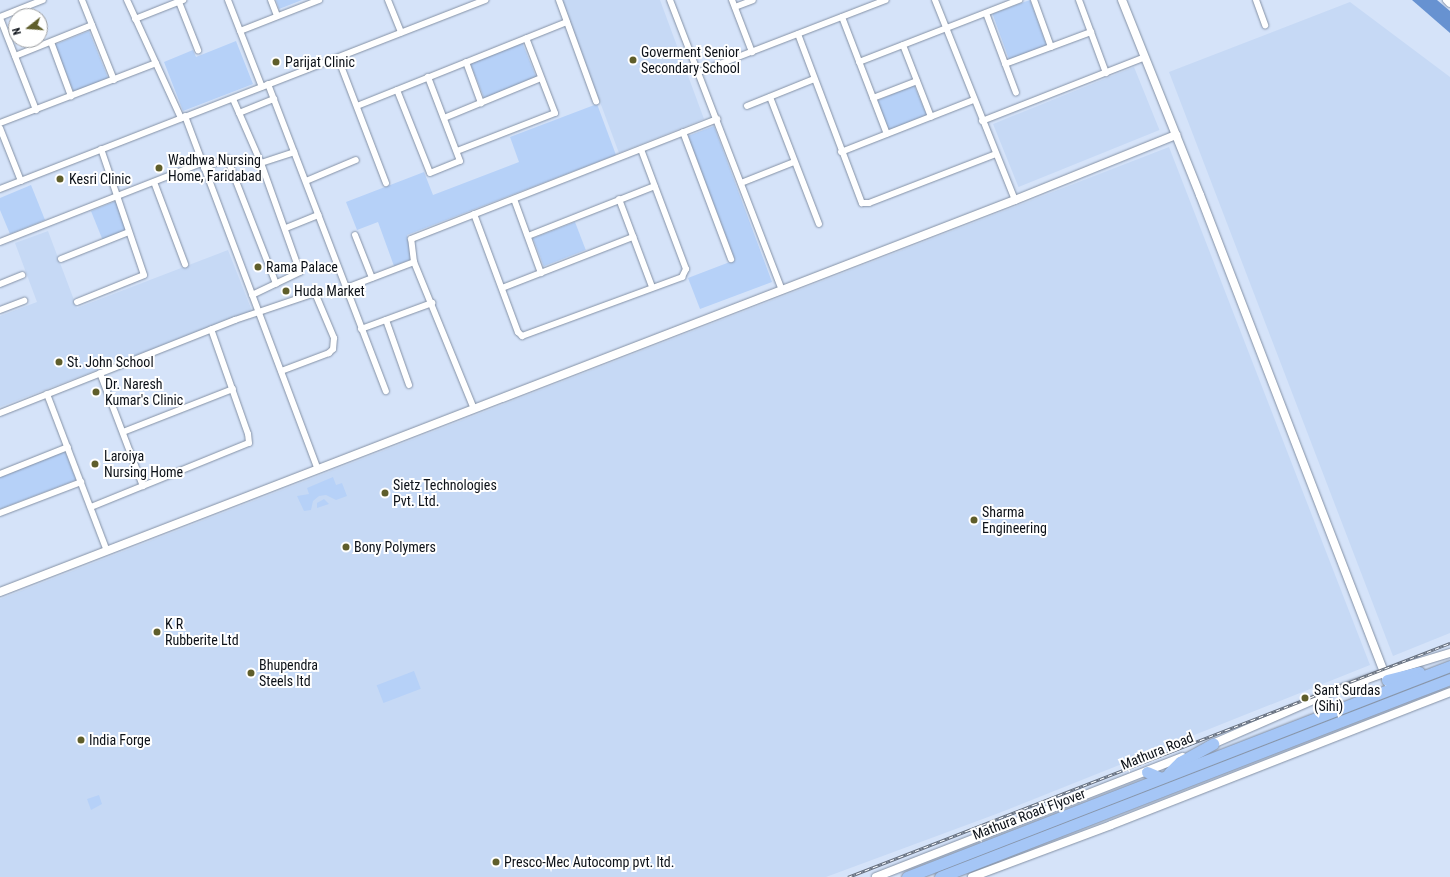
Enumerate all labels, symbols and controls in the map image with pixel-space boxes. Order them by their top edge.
north arrow [8,8,48,48]
text: N [10,26,24,36]
place label: Goverment Senior Secondary School [641,44,740,76]
place label: Parijat Clinic [285,54,355,70]
marker: Goverment Senior Secondary School [628,55,638,65]
marker: Parijat Clinic [270,56,282,68]
place label: Wadhwa Nursing Home, Faridabad [168,152,262,184]
marker: Wadhwa Nursing Home, Faridabad [153,162,165,174]
place label: Kesri Clinic [69,171,131,187]
marker: Kesri Clinic [54,173,66,185]
place label: Rama Palace [266,259,338,275]
marker: Rama Palace [253,262,263,272]
place label: Huda Market [294,283,365,299]
marker: Huda Market [281,286,291,296]
place label: St. John School [67,354,154,370]
marker: St. John School [54,357,64,367]
place label: Dr. Naresh Kumar's Clinic [105,376,183,408]
marker: Dr. Naresh Kumar's Clinic [90,386,102,398]
place label: Laroiya Nursing Home [104,448,183,480]
marker: Laroiya Nursing Home [89,458,101,470]
place label: Sietz Technologies Pvt. Ltd. [393,477,497,510]
marker: Sietz Technologies Pvt. Ltd. [380,488,390,498]
place label: Sharma Engineering [982,504,1047,536]
marker: Sharma Engineering [969,515,979,525]
place label: Bony Polymers [354,539,436,555]
marker: Bony Polymers [341,542,351,552]
place label: K R Rubberite Ltd [165,616,239,648]
marker: K R Rubberite Ltd [152,627,162,637]
place label: Bhupendra Steels ltd [259,657,318,690]
marker: Bhupendra Steels ltd [246,668,256,678]
place label: Sant Surdas (Sihi) [1314,682,1380,714]
marker: Sant Surdas (Sihi) [1299,692,1311,704]
street label: Mathura Road [1118,729,1196,773]
place label: India Forge [89,732,151,748]
marker: India Forge [76,735,86,745]
street label: Mathura Road Flyover [970,785,1088,843]
place label: Presco-Mec Autocomp pvt. ltd. [504,854,674,870]
marker: Presco-Mec Autocomp pvt. ltd. [491,857,501,867]

